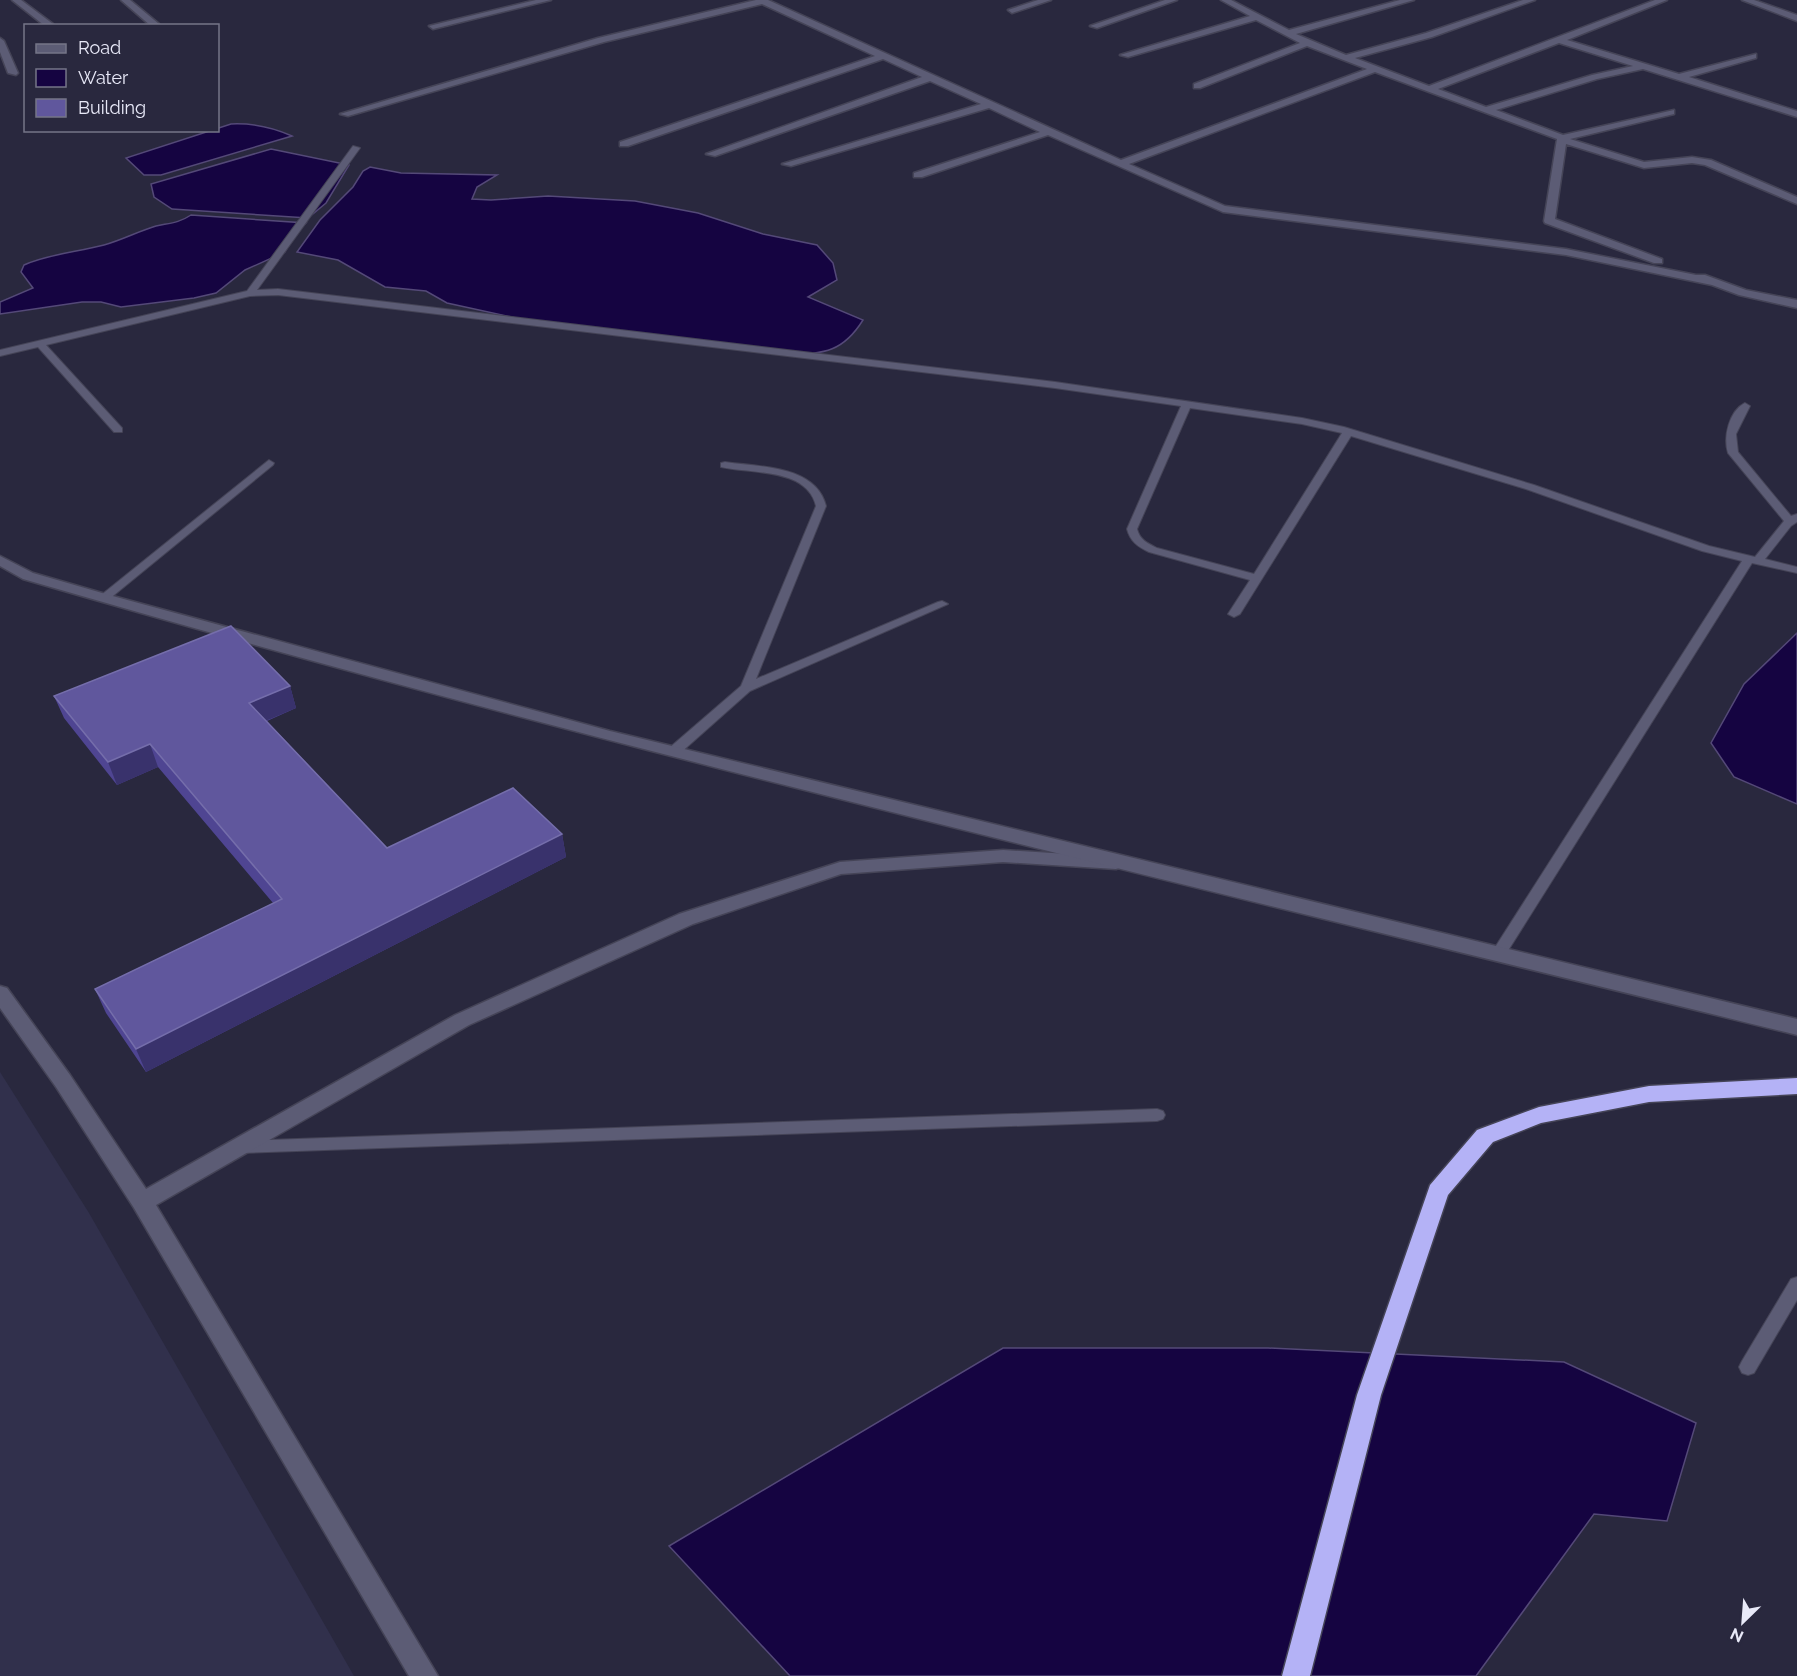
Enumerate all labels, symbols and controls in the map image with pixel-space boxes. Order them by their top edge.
legend [24,24,219,132]
text: Road [78,37,121,58]
text: Water [78,67,129,88]
text: Building [78,97,146,118]
north arrow [1713,1592,1773,1652]
text: N [1727,1624,1746,1646]

